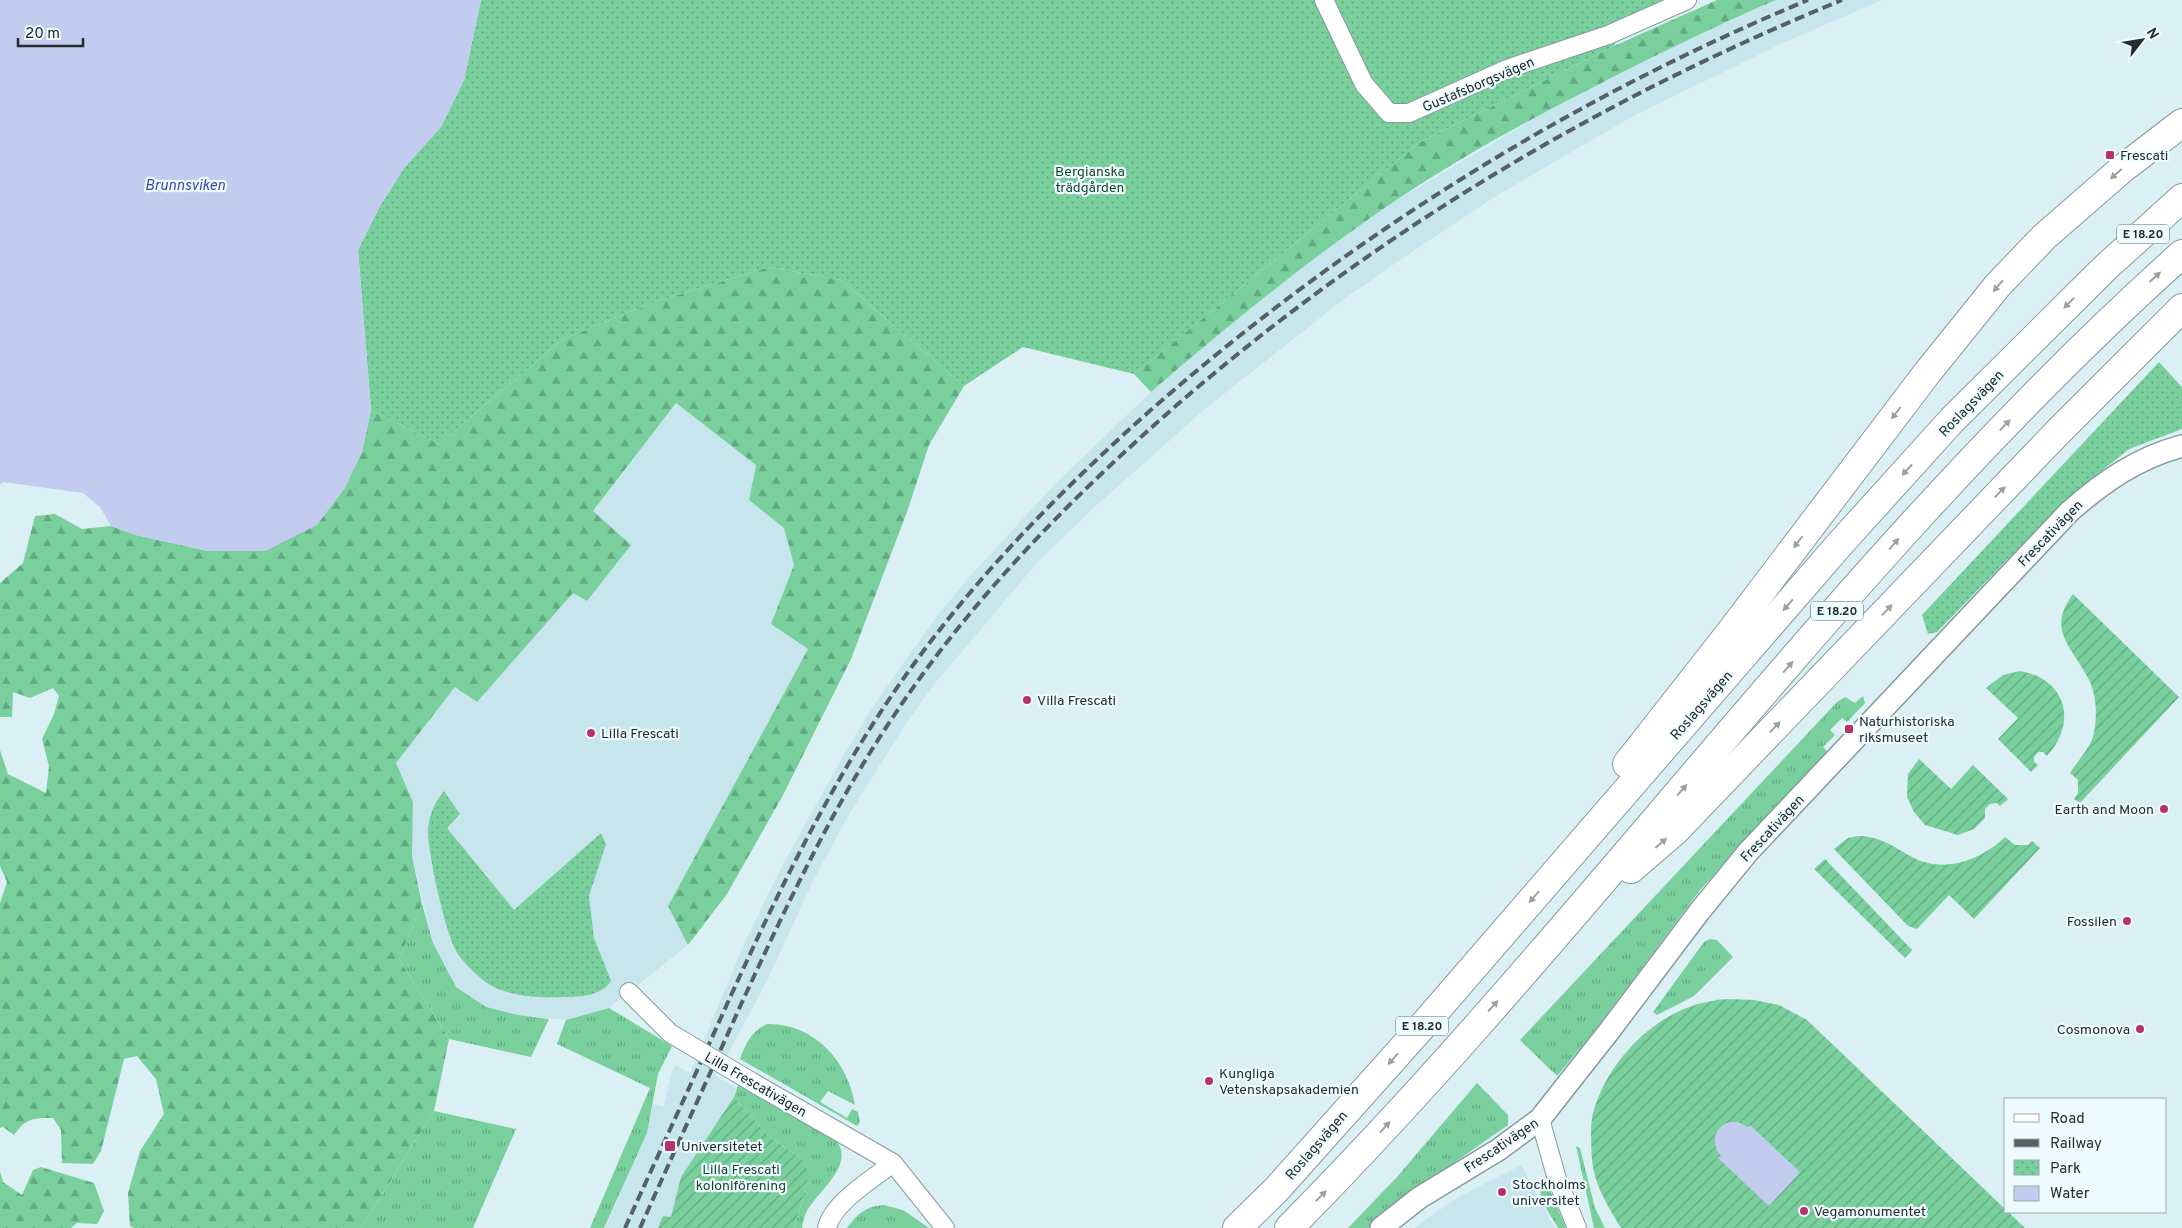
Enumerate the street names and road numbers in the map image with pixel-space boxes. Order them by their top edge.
street label: Gustafsborgsvägen [1420,54,1537,117]
road number: E 18.20 [2117,224,2169,243]
street label: Roslagsvägen [1936,367,2008,441]
street label: Frescativägen [2015,497,2087,571]
road number: E 18.20 [1811,602,1863,620]
street label: Roslagsvägen [1667,668,1737,744]
street label: Frescativägen [1738,792,1809,866]
road number: E 18.20 [1396,1016,1448,1036]
street label: Lilla Frescativägen [701,1049,809,1121]
street label: Roslagsvägen [1282,1108,1352,1184]
street label: Frescativägen [1461,1115,1542,1177]

